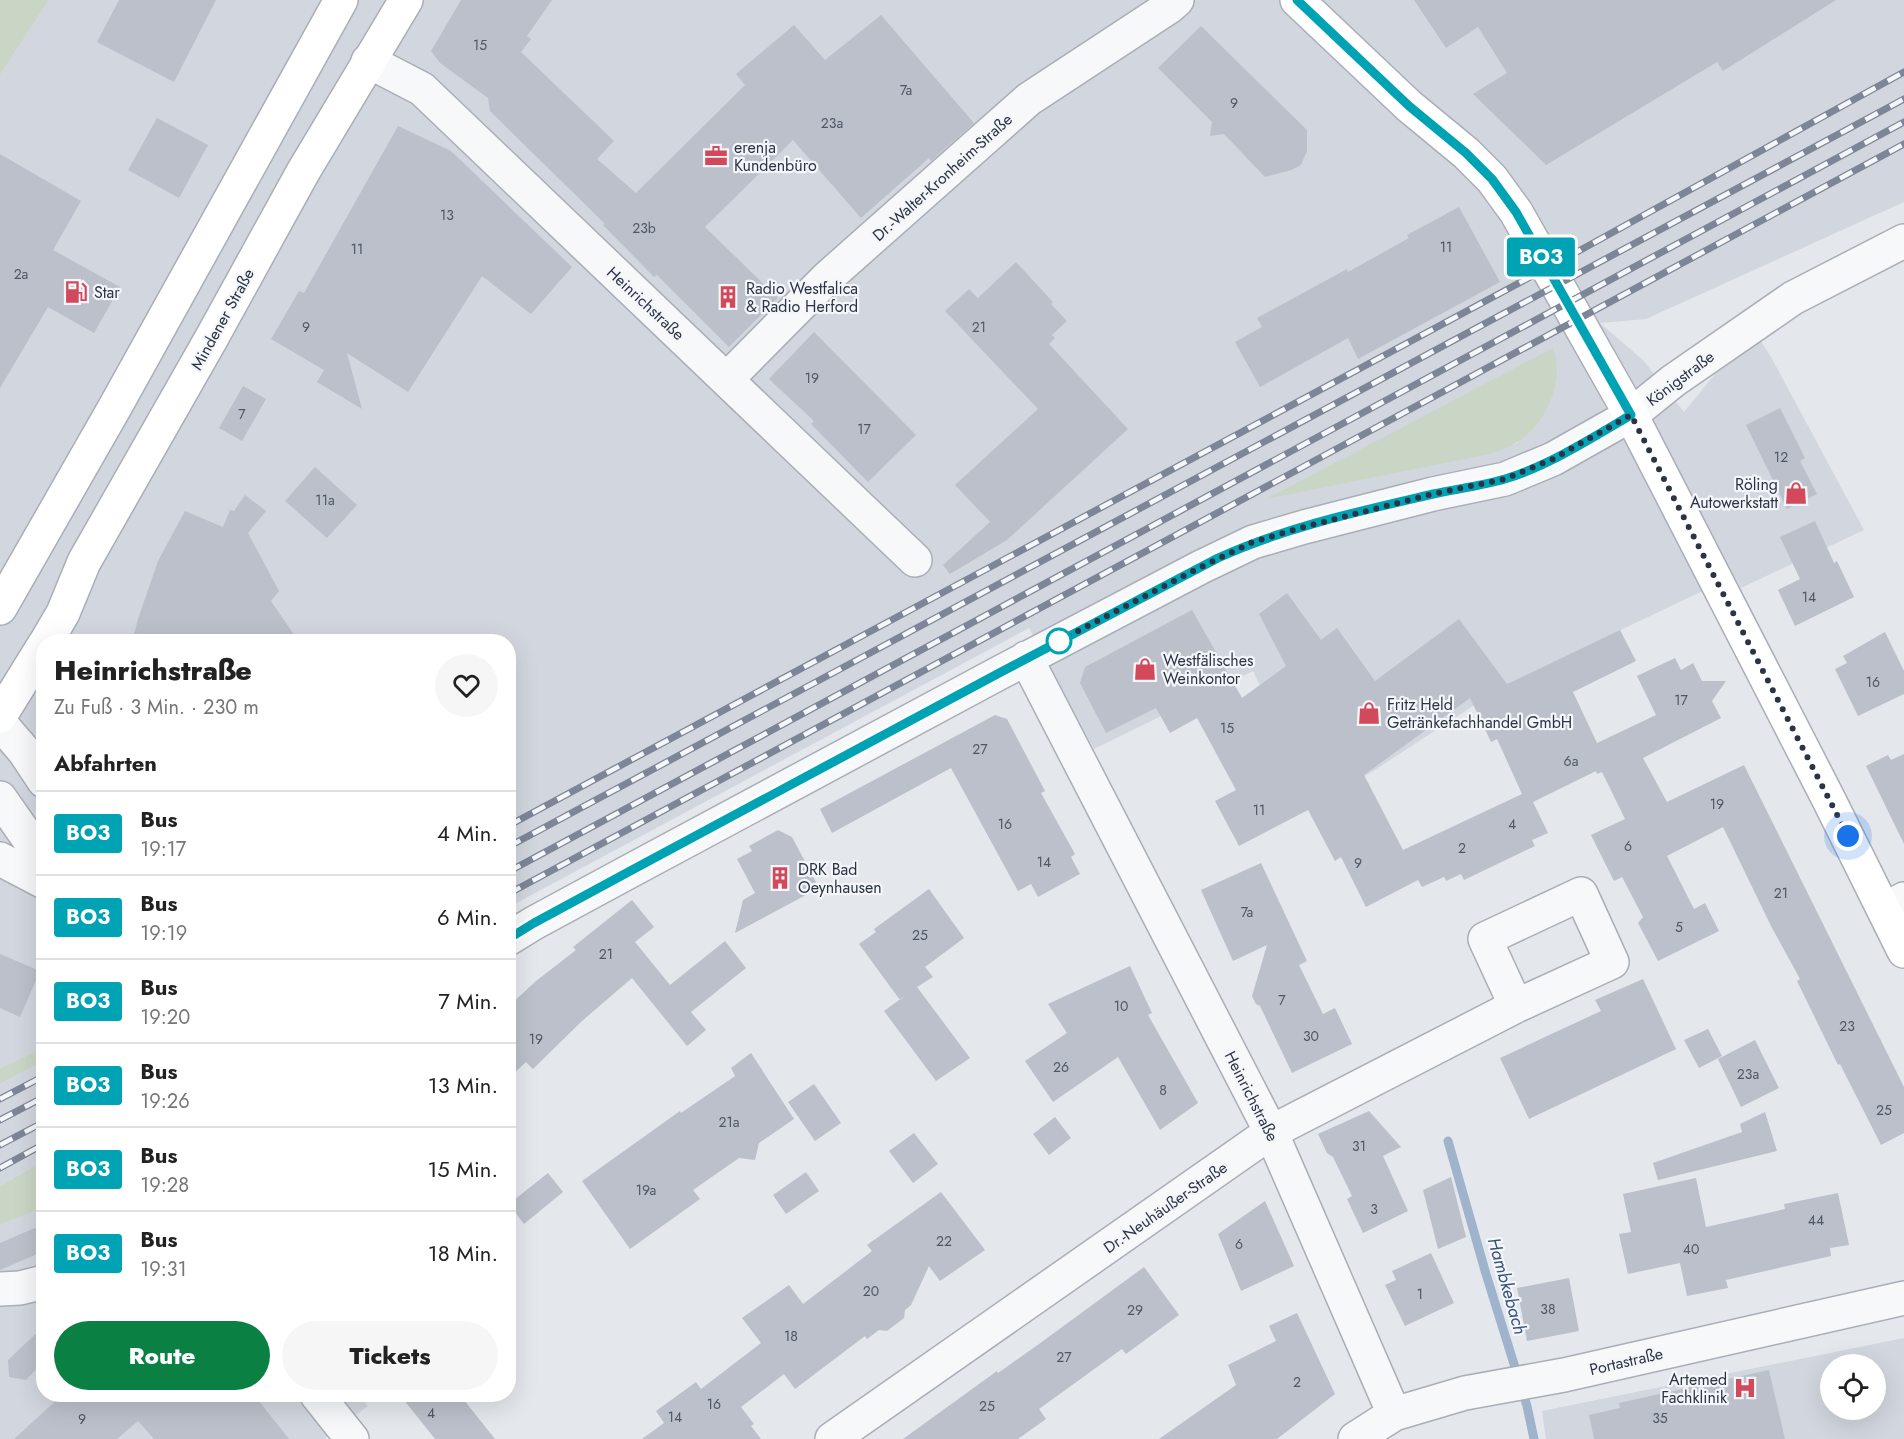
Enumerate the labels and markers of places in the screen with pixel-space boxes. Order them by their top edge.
place label: erenja Kundenbüro [734,136,817,177]
office icon: erenja Kundenbüro [703,143,729,169]
place label: Radio Westfalica & Radio Herford [746,277,858,318]
fuel station icon: Star [63,279,89,305]
place label: Star [94,281,120,304]
building icon: Radio Westfalica & Radio Herford [715,284,741,310]
place label: Röling Autowerkstatt [1690,473,1778,514]
shop icon: Röling Autowerkstatt [1783,480,1809,506]
unlabelled marker [1046,628,1072,654]
place label: Westfälisches Weinkontor [1163,649,1253,690]
shop icon: Westfälisches Weinkontor [1132,656,1158,682]
place label: Fritz Held Getränkefachhandel GmbH [1387,693,1572,734]
shop icon: Fritz Held Getränkefachhandel GmbH [1356,700,1382,726]
place label: DRK Bad Oeynhausen [798,858,882,899]
building icon: DRK Bad Oeynhausen [767,865,793,891]
place label: Artemed Fachklinik [1661,1368,1728,1409]
hospital icon: Artemed Fachklinik [1732,1375,1758,1401]

